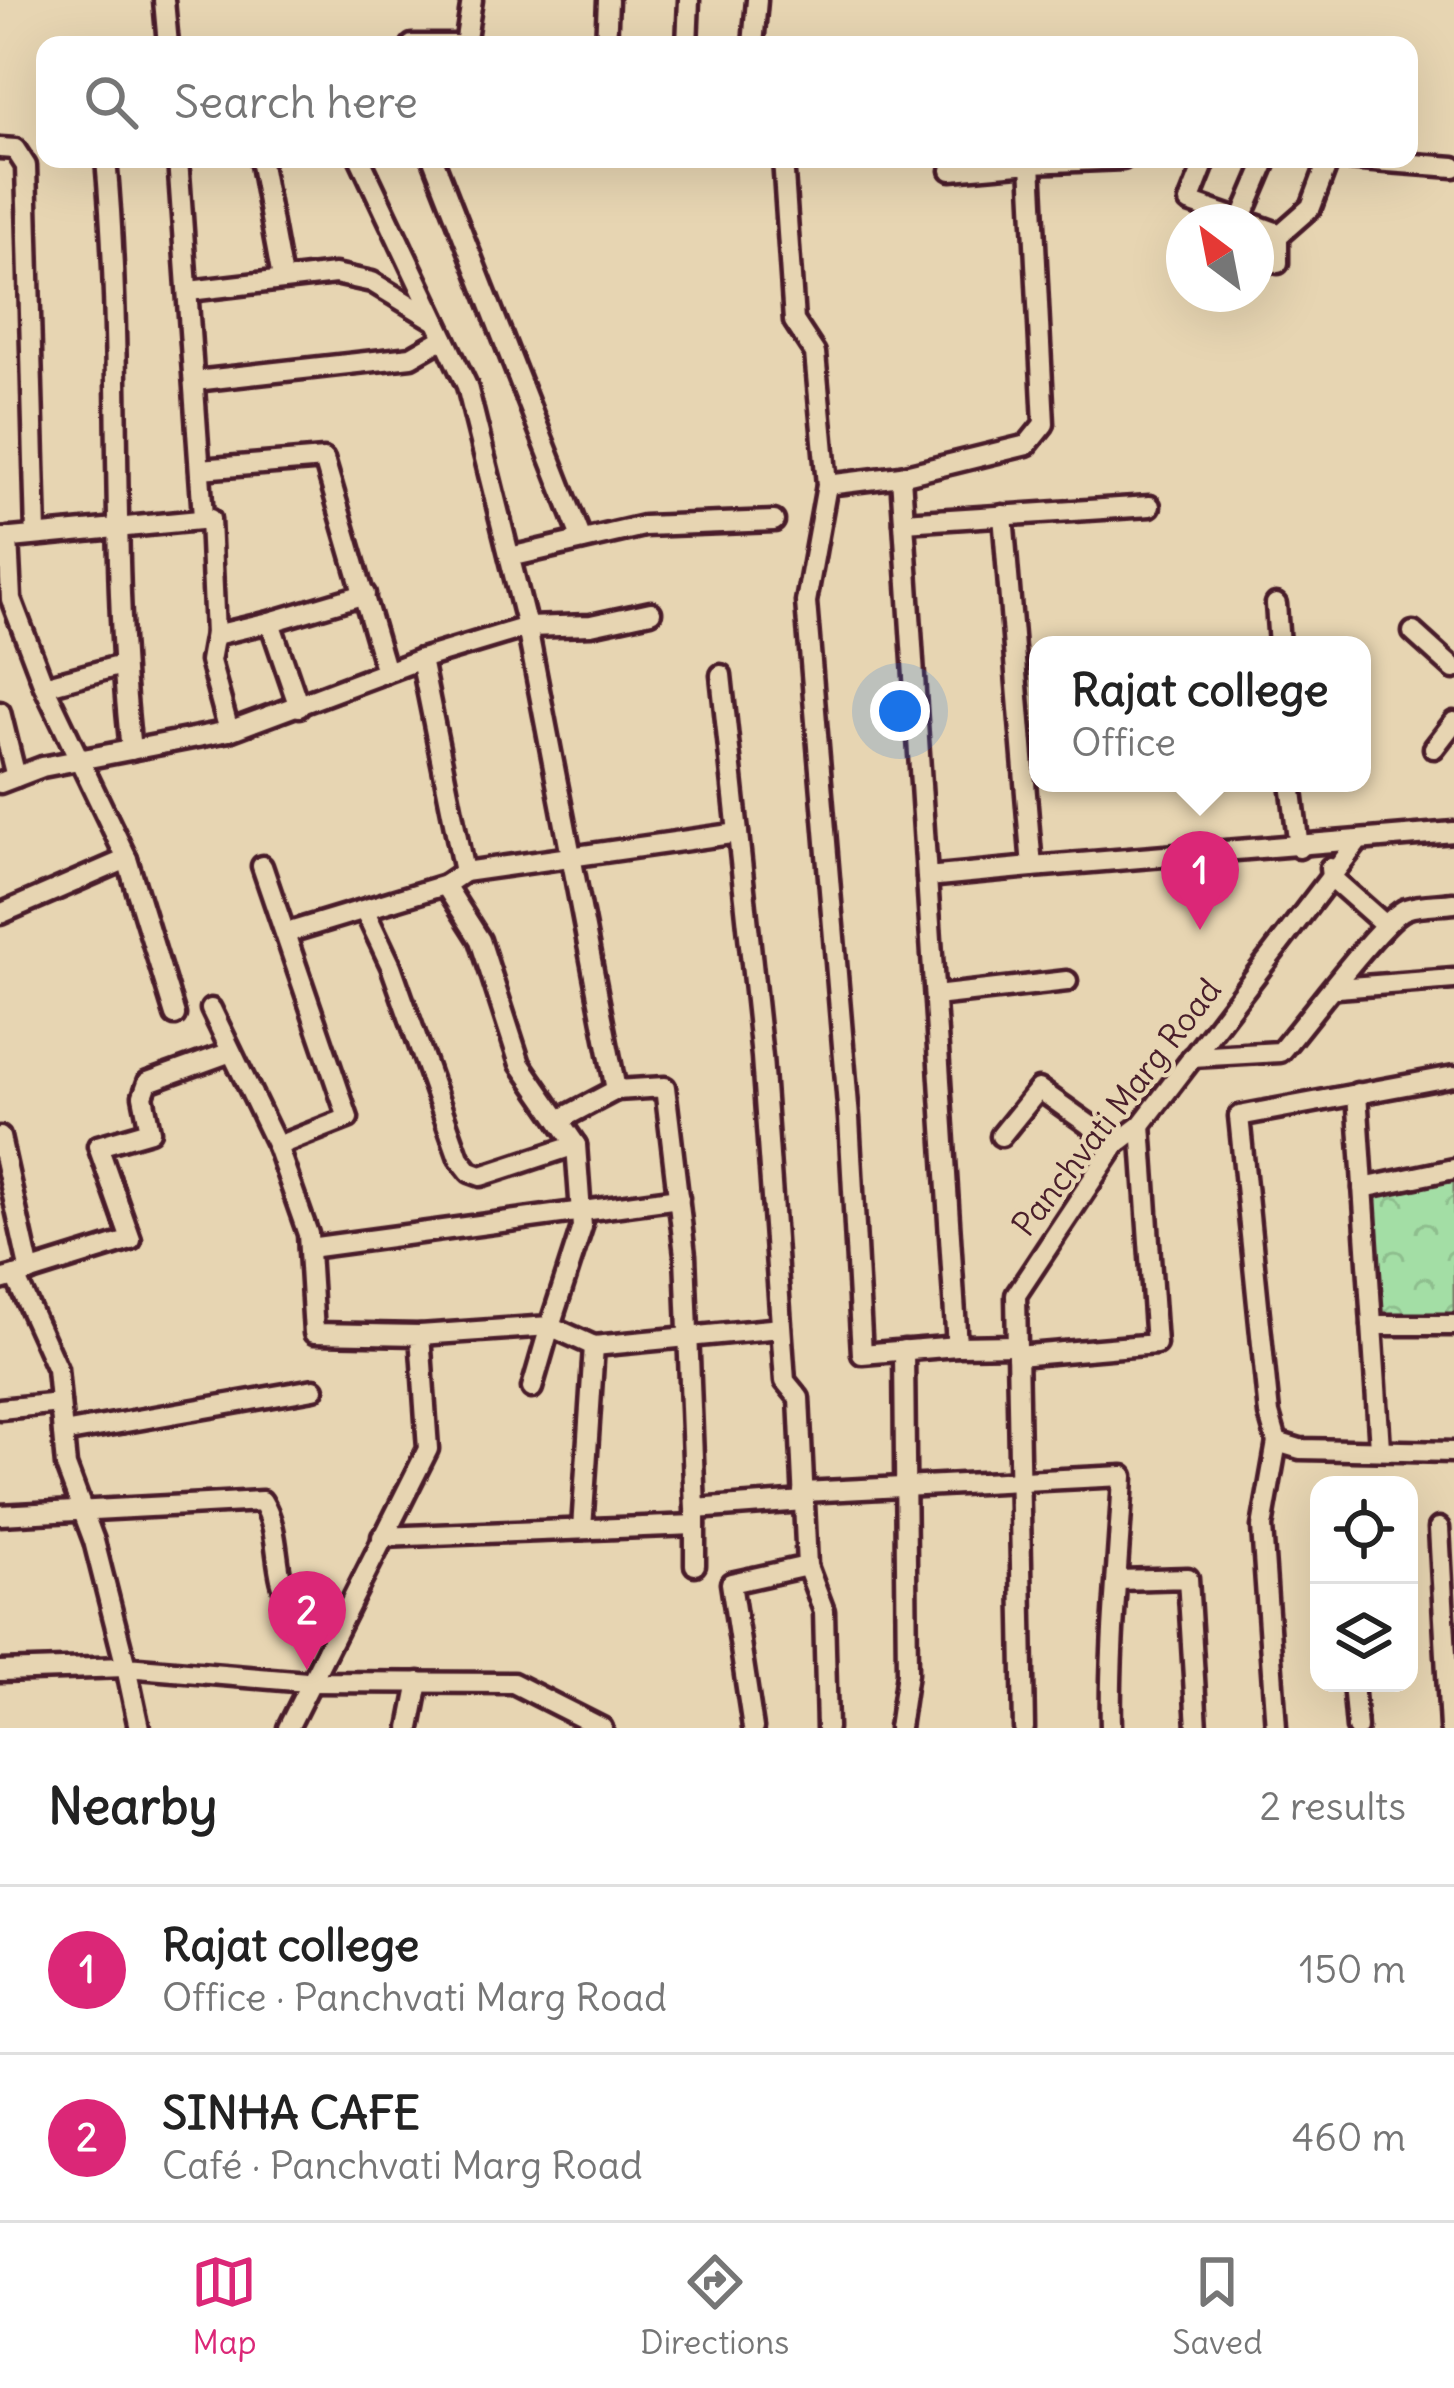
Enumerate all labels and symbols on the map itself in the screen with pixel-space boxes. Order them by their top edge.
north arrow [1166,204,1274,312]
your location [870,681,930,741]
pin: 1 [1161,831,1239,930]
street label: Panchvati Marg Road [1002,970,1230,1244]
pin: 2 [268,1571,346,1670]

